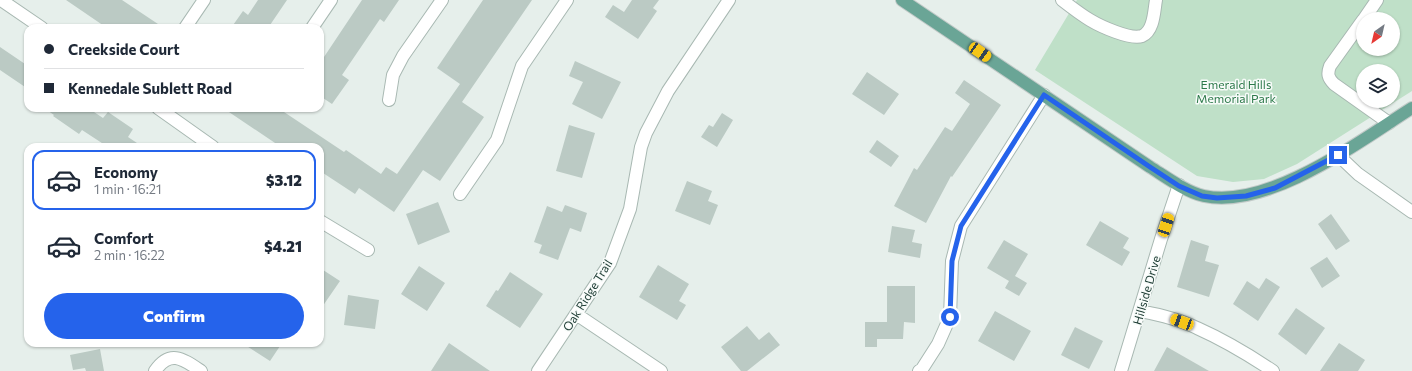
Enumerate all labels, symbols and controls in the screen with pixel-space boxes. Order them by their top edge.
north arrow [1356,12,1400,56]
map controls [1356,12,1400,108]
text: Creekside Court [68,40,180,58]
car [967,40,993,64]
button: layers [1356,64,1400,108]
park label: Emerald Hills Memorial Park [1196,77,1277,105]
text: Kennedale Sublett Road [68,79,232,97]
route end [1329,146,1347,164]
icon: car [46,162,82,198]
text: Economy [94,163,158,181]
text: $3.12 [266,171,302,189]
text: 1 min · 16:21 [94,181,162,197]
car [1157,212,1175,238]
icon: car [46,228,82,264]
text: Comfort [94,229,154,247]
text: $4.21 [264,237,302,255]
text: 2 min · 16:22 [94,247,165,263]
street label: Hillside Drive [1129,254,1163,326]
street label: Oak Ridge Trail [559,257,615,333]
button: Confirm [44,293,304,339]
route start [941,308,959,326]
car [1169,312,1195,332]

